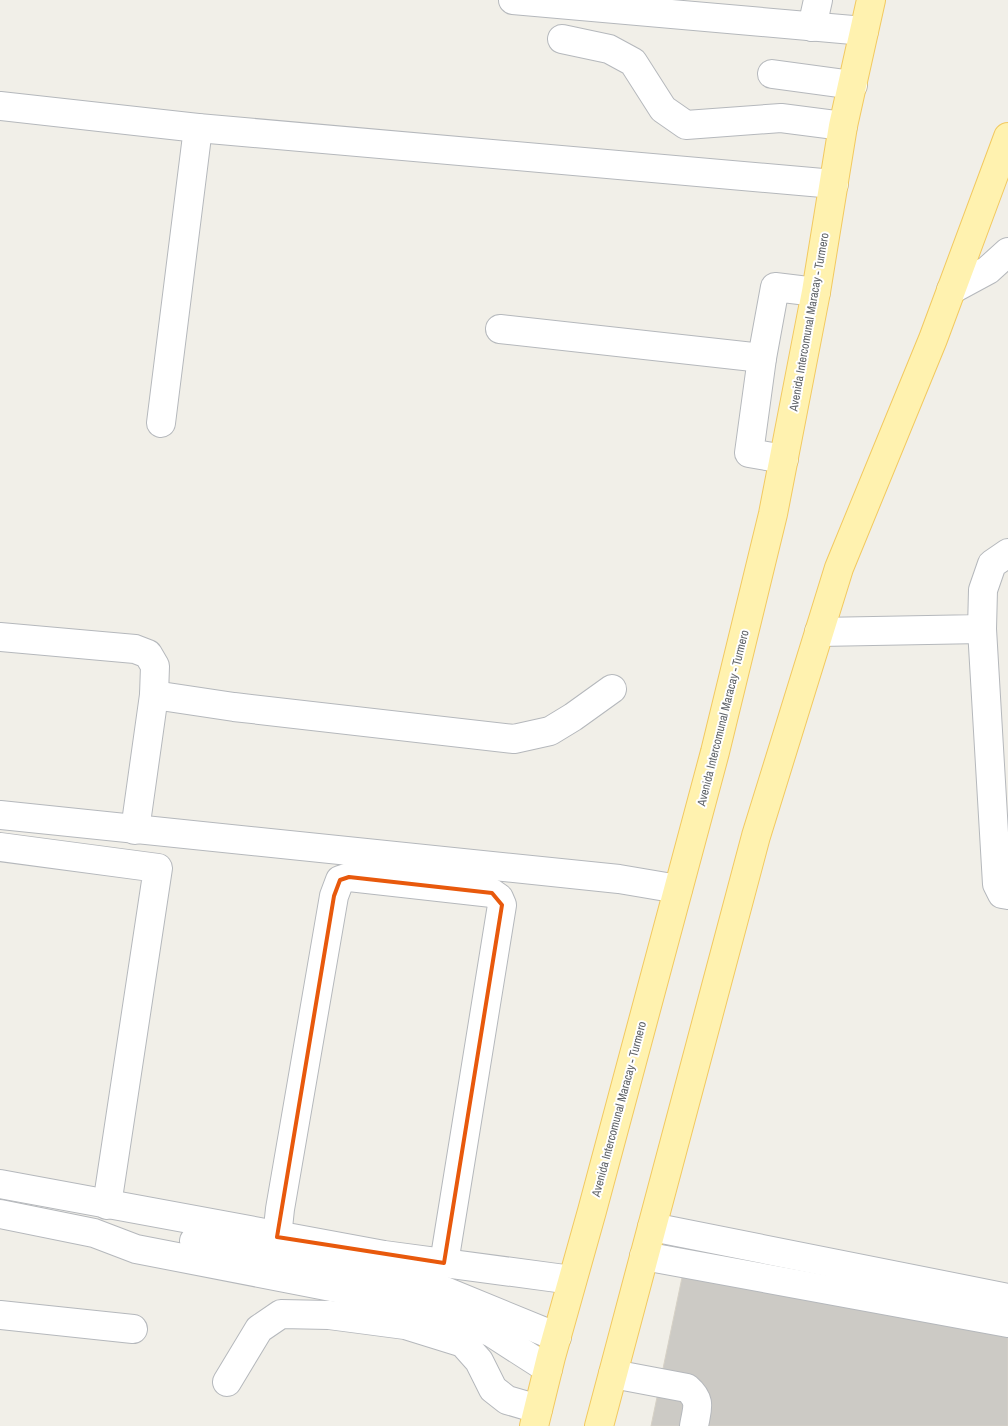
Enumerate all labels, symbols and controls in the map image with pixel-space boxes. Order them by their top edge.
street label: Avenida Intercomunal Maracay - Turmero [785,232,833,413]
street label: Avenida Intercomunal Maracay - Turmero [693,628,753,809]
street label: Avenida Intercomunal Maracay - Turmero [588,1020,650,1199]

